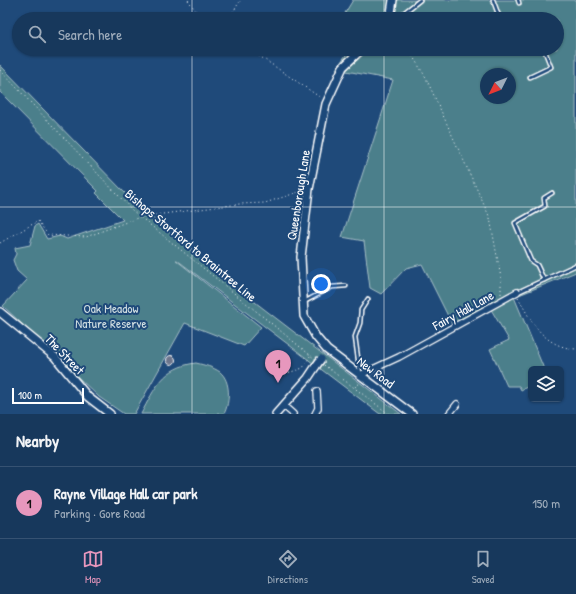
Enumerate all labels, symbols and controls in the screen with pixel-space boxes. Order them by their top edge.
search box [12,12,564,56]
icon: search [26,23,48,45]
text: Search here [58,24,122,45]
north arrow [480,68,516,104]
street label: Queenborough Lane [282,149,314,241]
street label: Bishops Stortford to Braintree Line [121,185,261,305]
your location [311,274,331,294]
street label: Fairy Hall Lane [428,286,497,335]
park label: Oak Meadow Nature Reserve [75,299,147,332]
street label: The Street [41,330,89,379]
pin: 1 [265,350,291,383]
street label: New Road [354,352,398,392]
map controls [528,366,564,402]
button: layers [528,366,564,402]
scale bar [12,386,84,405]
text: 100 m [18,388,42,402]
text: Nearby [16,429,59,452]
text: Rayne Village Hall car park [54,483,198,504]
text: 1 [27,494,31,512]
text: 150 m [532,494,560,512]
text: Parking · Gore Road [54,504,145,522]
tab: Map [82,548,104,586]
tab: Directions [268,548,308,586]
tab: Saved [472,548,494,586]

